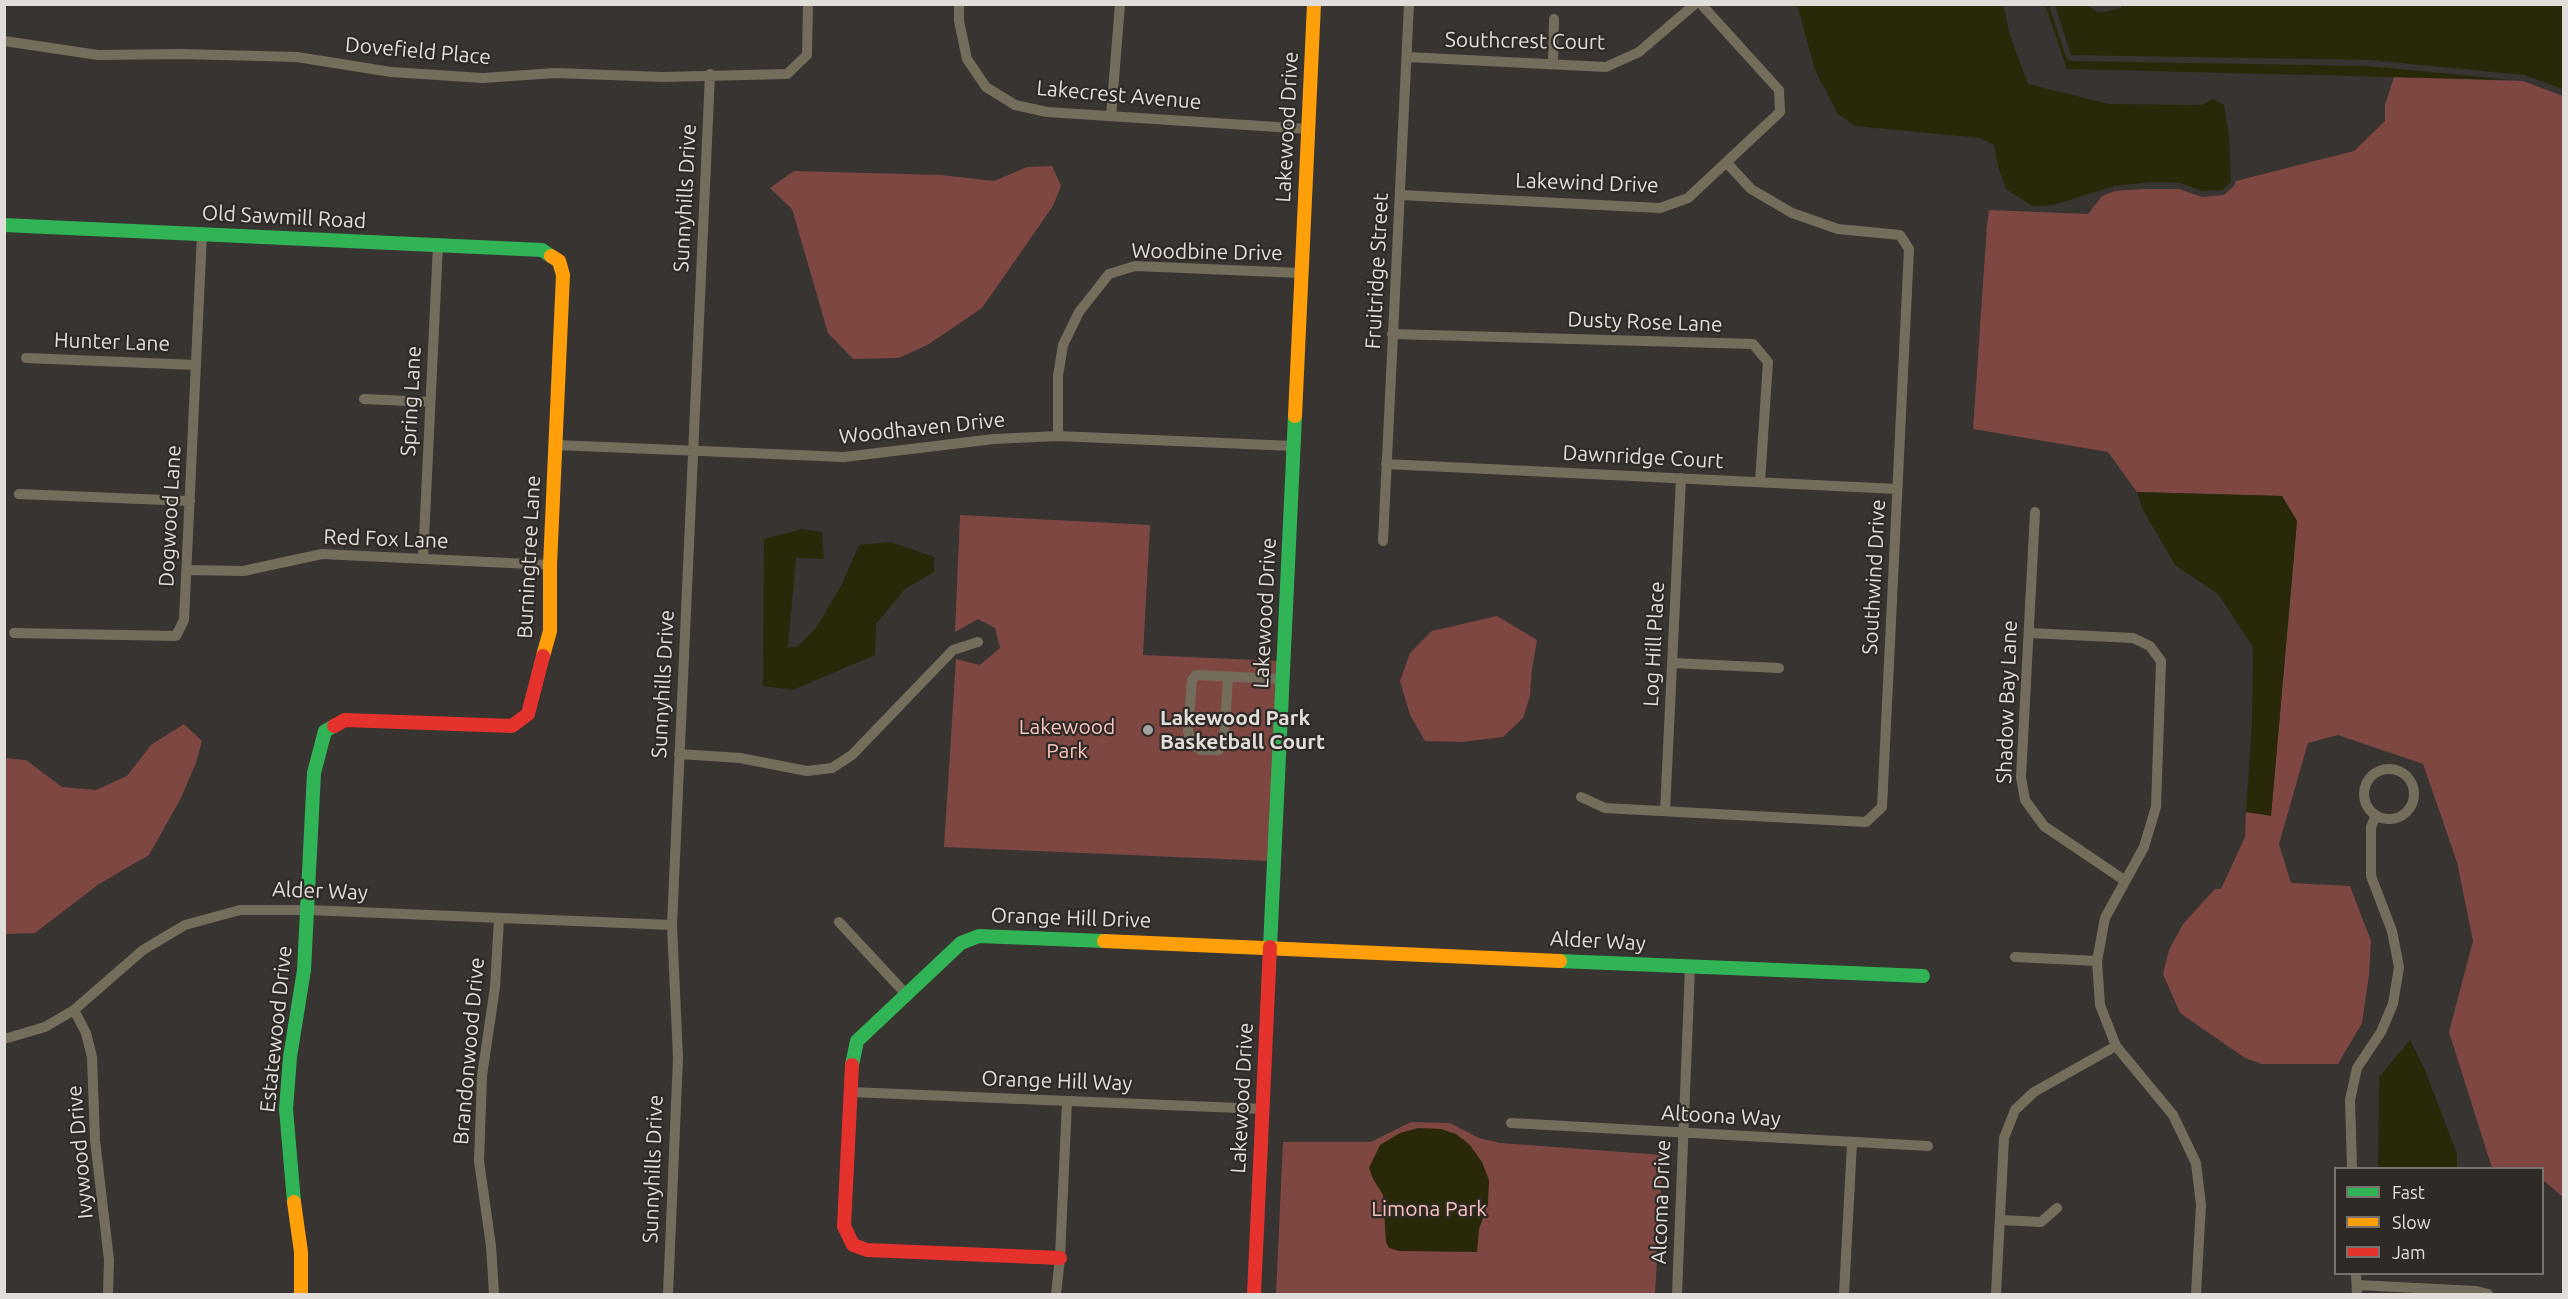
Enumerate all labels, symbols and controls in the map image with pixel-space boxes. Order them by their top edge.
street label: Southcrest Court [1445,27,1605,55]
street label: Dovefield Place [344,32,492,70]
street label: Lakewood Drive [1270,51,1304,203]
street label: Lakecrest Avenue [1035,75,1203,115]
street label: Sunnyhills Drive [669,123,701,273]
street label: Lakewind Drive [1515,168,1659,198]
street label: Fruitridge Street [1360,192,1394,350]
street label: Old Sawmill Road [201,200,367,234]
street label: Woodbine Drive [1131,238,1283,266]
street label: Dusty Rose Lane [1567,307,1723,337]
street label: Hunter Lane [53,327,171,357]
street label: Spring Lane [396,345,426,457]
street label: Woodhaven Drive [838,407,1006,449]
street label: Dawnridge Court [1562,440,1724,474]
street label: Dogwood Lane [154,444,186,588]
street label: Burningtree Lane [512,475,546,639]
street label: Southwind Drive [1857,499,1891,655]
street label: Red Fox Lane [323,524,449,554]
street label: Lakewood Drive [1248,537,1282,689]
street label: Log Hill Place [1638,581,1670,707]
street label: Sunnyhills Drive [647,609,679,759]
street label: Shadow Bay Lane [1992,620,2022,784]
place label: Lakewood Park Basketball Court [1160,705,1325,755]
park label: Lakewood Park [1019,714,1115,764]
marker: Lakewood Park Basketball Court [1141,723,1155,737]
street label: Alder Way [272,877,368,905]
street label: Orange Hill Drive [990,903,1152,933]
street label: Alder Way [1550,926,1646,956]
street label: Estatewood Drive [255,944,297,1114]
street label: Brandonwood Drive [448,956,490,1146]
street label: Lakewood Drive [1225,1022,1259,1174]
street label: Orange Hill Way [981,1066,1133,1096]
street label: Ivywood Drive [62,1084,98,1220]
street label: Sunnyhills Drive [638,1094,668,1244]
street label: Altoona Way [1661,1100,1781,1132]
street label: Alcoma Drive [1646,1139,1676,1265]
legend [2334,1167,2544,1275]
text: Fast [2392,1182,2425,1202]
park label: Limona Park [1371,1196,1487,1222]
text: Slow [2392,1212,2431,1232]
text: Jam [2392,1242,2426,1262]

